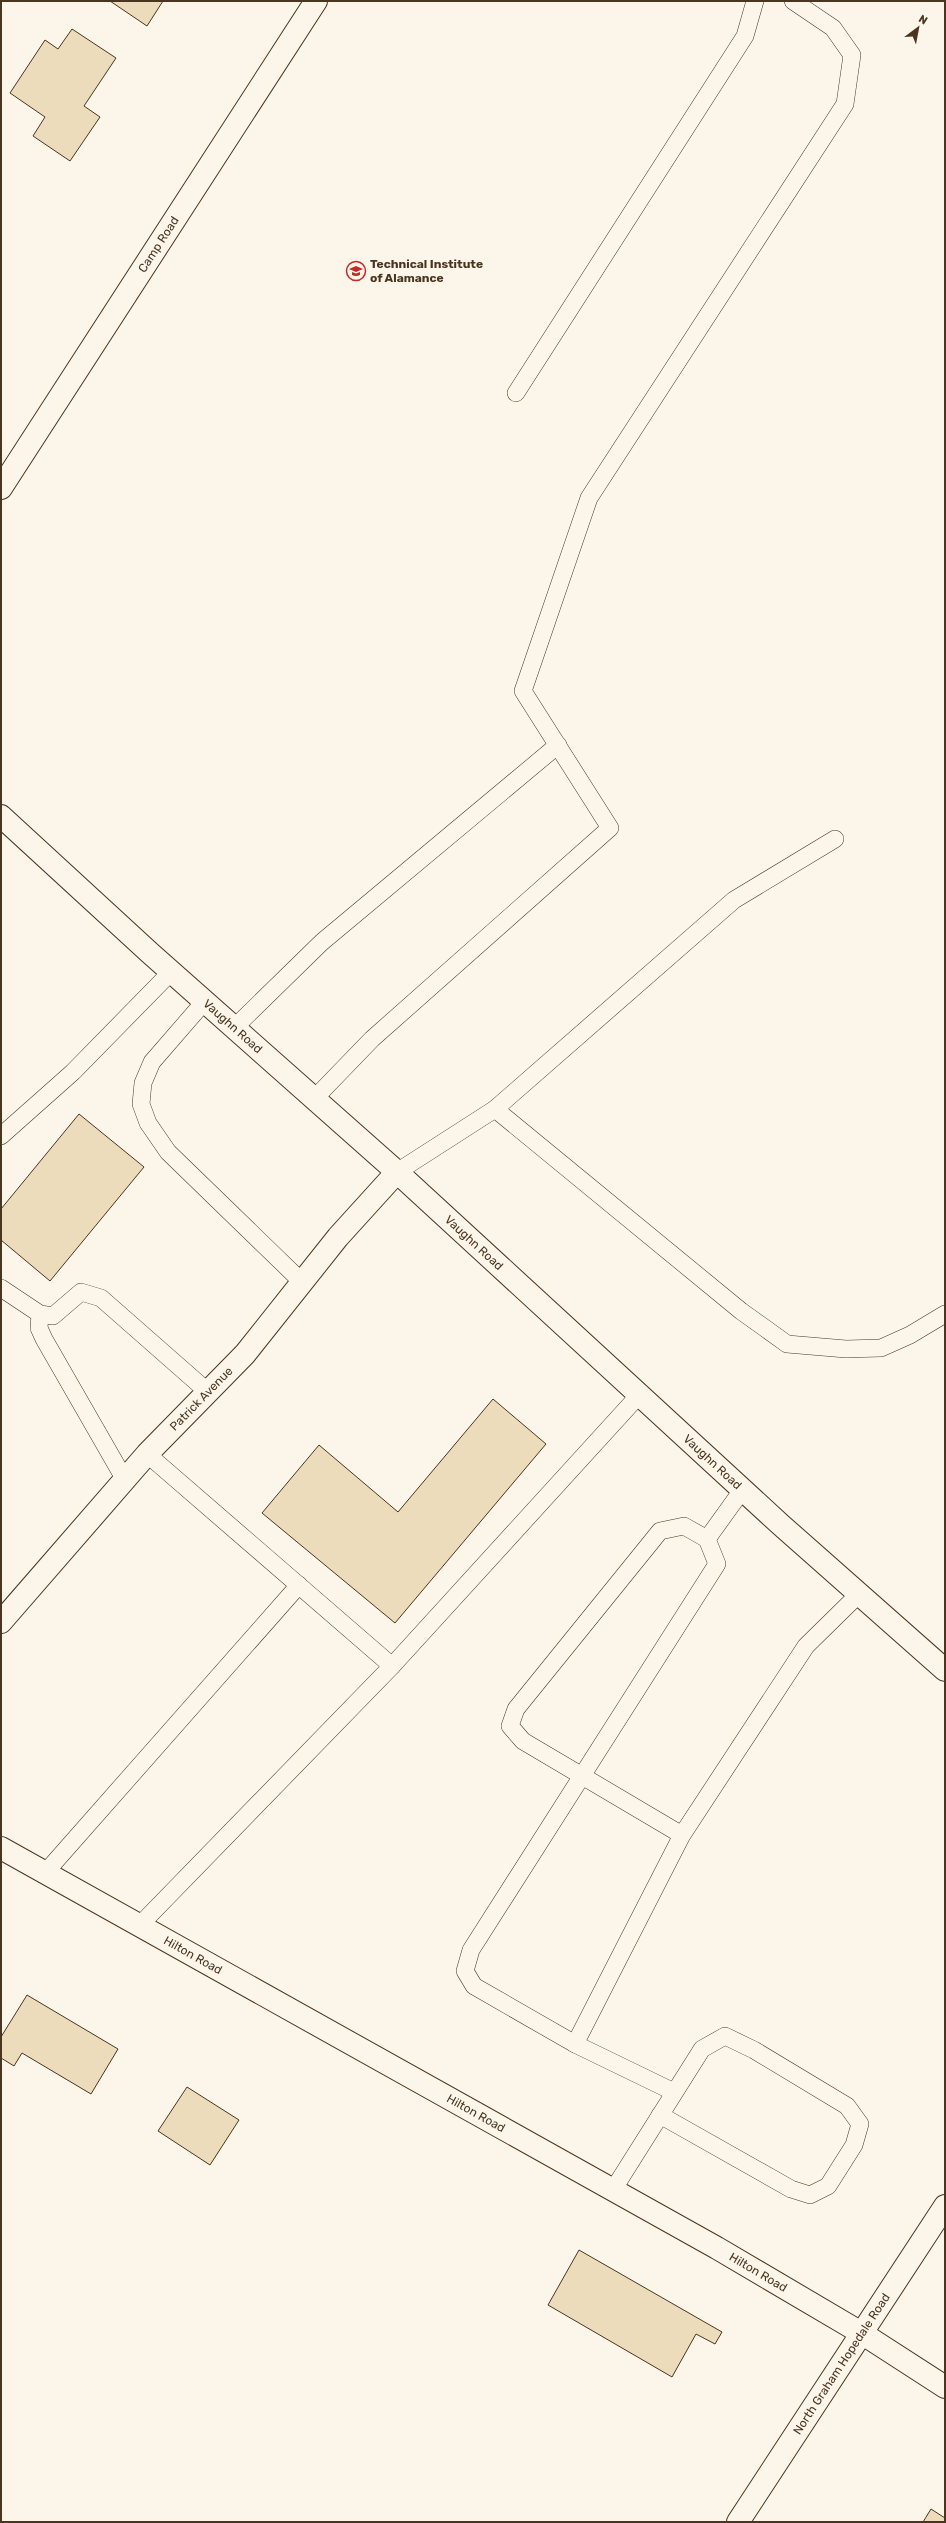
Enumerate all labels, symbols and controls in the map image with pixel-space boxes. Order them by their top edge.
north arrow [898,8,938,48]
text: N [916,12,930,28]
street label: Camp Road [135,214,182,275]
place label: Technical Institute of Alamance [370,257,483,285]
school or university icon: Technical Institute of Alamance [345,260,367,282]
street label: Vaughn Road [200,997,265,1056]
street label: Vaughn Road [442,1212,506,1273]
street label: Patrick Avenue [167,1364,236,1434]
street label: Vaughn Road [680,1432,745,1492]
street label: Hilton Road [161,1933,225,1977]
street label: Hilton Road [444,2091,508,2135]
street label: Hilton Road [727,2250,790,2295]
street label: North Graham Hopedale Road [790,2291,893,2437]

